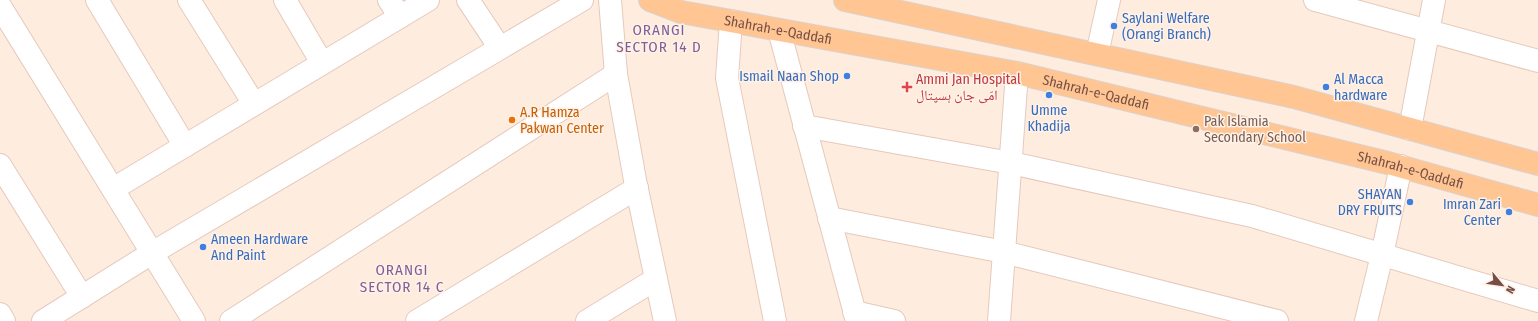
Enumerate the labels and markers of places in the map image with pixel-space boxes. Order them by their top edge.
place label: Saylani Welfare (Orangi Branch) [1122,10,1211,43]
marker: Saylani Welfare (Orangi Branch) [1109,21,1119,31]
place label: Ismail Naan Shop [739,68,839,85]
marker: Ismail Naan Shop [842,71,852,81]
place label: Ammi Jan Hospital امّی جان ہسپتال [916,71,1021,104]
place label: Al Macca hardware [1334,71,1388,104]
marker: Ammi Jan Hospital امّی جان ہسپتال [901,81,913,93]
marker: Al Macca hardware [1321,82,1331,92]
marker: Umme Khadija [1044,90,1054,100]
place label: Umme Khadija [1027,102,1071,135]
place label: A.R Hamza Pakwan Center [520,104,604,137]
place label: Pak Islamia Secondary School [1204,113,1306,146]
marker: A.R Hamza Pakwan Center [507,115,517,125]
marker: Pak Islamia Secondary School [1191,124,1201,134]
place label: SHAYAN DRY FRUITS [1338,186,1402,219]
place label: Imran Zari Center [1443,196,1501,229]
marker: SHAYAN DRY FRUITS [1405,197,1415,207]
marker: Imran Zari Center [1504,207,1514,217]
place label: Ameen Hardware And Paint [211,231,308,264]
marker: Ameen Hardware And Paint [198,242,208,252]

